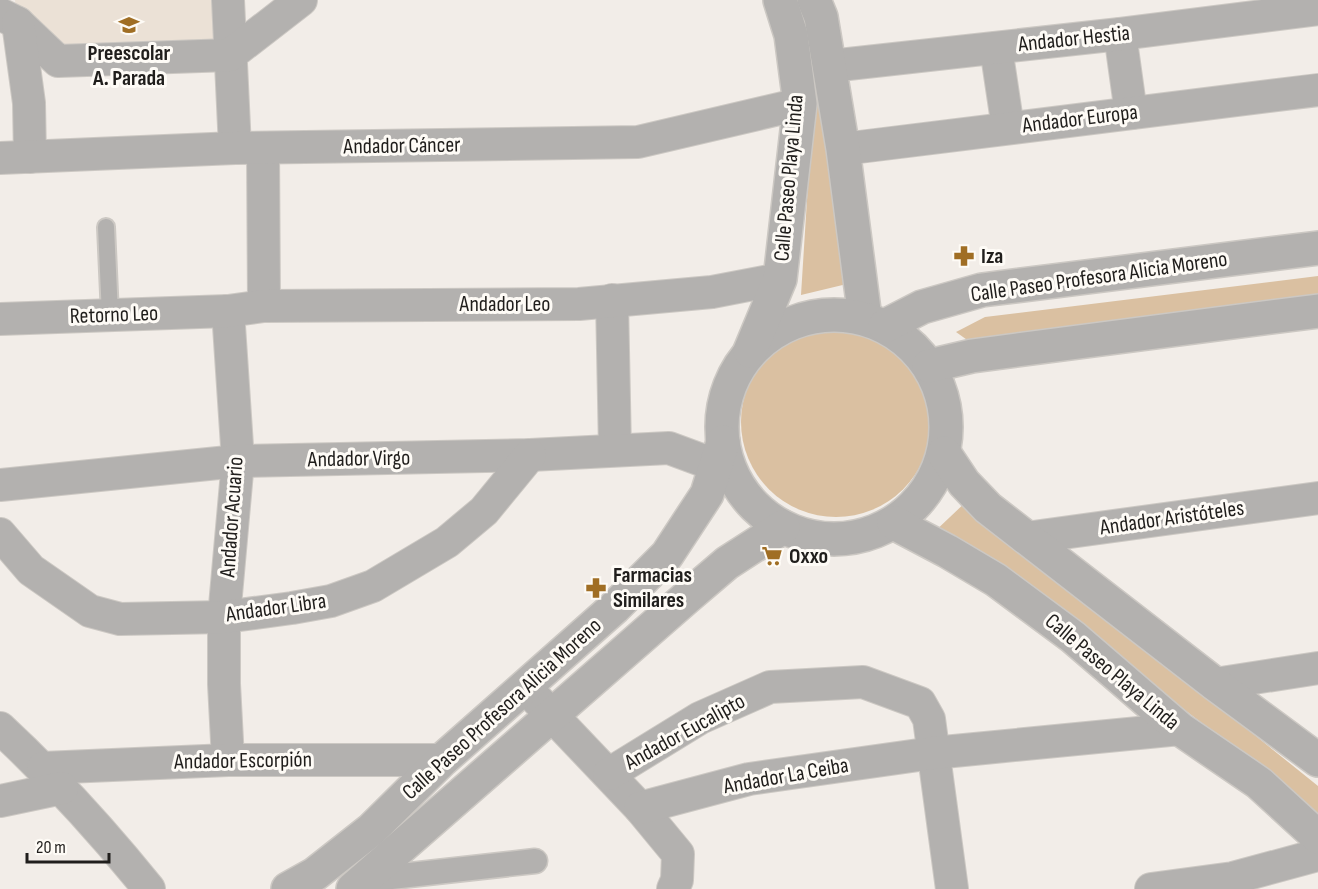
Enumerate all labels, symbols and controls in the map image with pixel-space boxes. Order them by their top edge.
school or university icon: Preescolar A. Parada [117,13,141,37]
street label: Andador Hestia [1016,20,1131,58]
place label: Preescolar A. Parada [88,40,171,92]
street label: Calle Paseo Playa Linda [768,94,810,262]
street label: Andador Europa [1020,99,1139,140]
street label: Andador Cáncer [342,131,461,161]
place label: Iza [981,243,1003,270]
pharmacy icon: Iza [952,244,976,268]
street label: Calle Paseo Profesora Alicia Moreno [969,246,1229,308]
street label: Andador Leo [459,291,550,318]
street label: Retorno Leo [69,300,159,330]
street label: Andador Virgo [306,445,411,473]
street label: Andador Acuario [214,456,250,579]
street label: Andador Aristóteles [1097,495,1246,542]
place label: Oxxo [789,543,828,570]
supermarket icon: Oxxo [760,544,784,568]
place label: Farmacias Similares [613,562,692,614]
pharmacy icon: Farmacias Similares [584,576,608,600]
street label: Andador Libra [223,588,328,629]
street label: Calle Paseo Playa Linda [1039,608,1185,736]
street label: Calle Paseo Profesora Alicia Moreno [397,612,607,806]
street label: Andador Eucalipto [619,688,750,777]
street label: Andador Escorpión [173,746,312,776]
street label: Andador La Ceiba [721,752,850,800]
scale bar [27,826,110,864]
text: 20 m [36,837,66,858]

